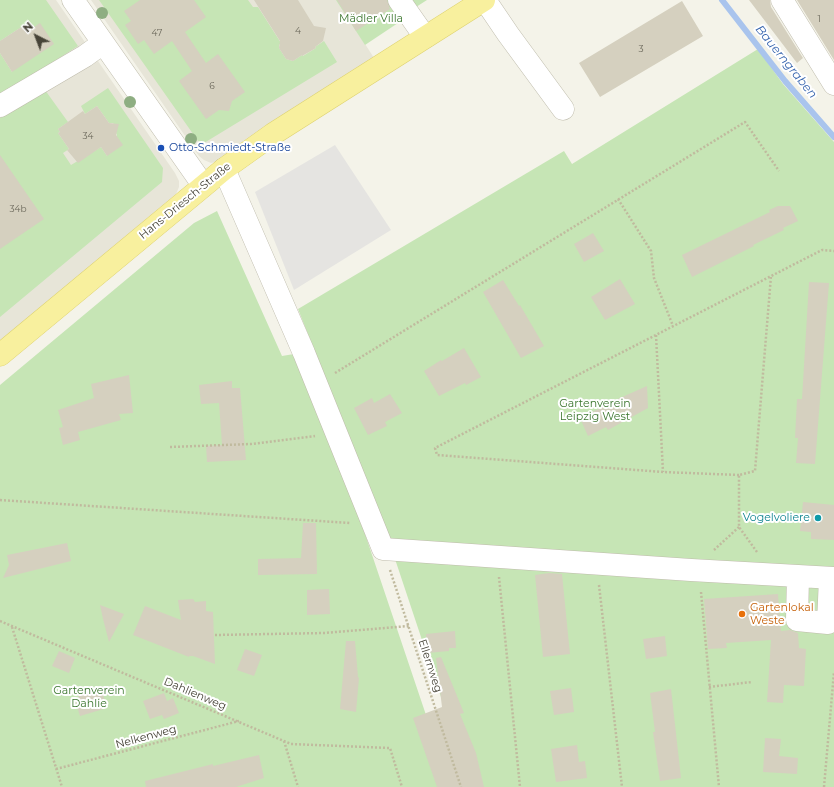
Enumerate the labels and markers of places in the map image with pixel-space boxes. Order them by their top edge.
place label: Otto-Schmiedt-Straße [169,141,291,155]
marker: Otto-Schmiedt-Straße [156,143,166,153]
place label: Vogelvoliere [743,511,810,525]
marker: Vogelvoliere [813,513,823,523]
place label: Gartenlokal Weste [750,601,814,627]
marker: Gartenlokal Weste [737,609,747,619]

